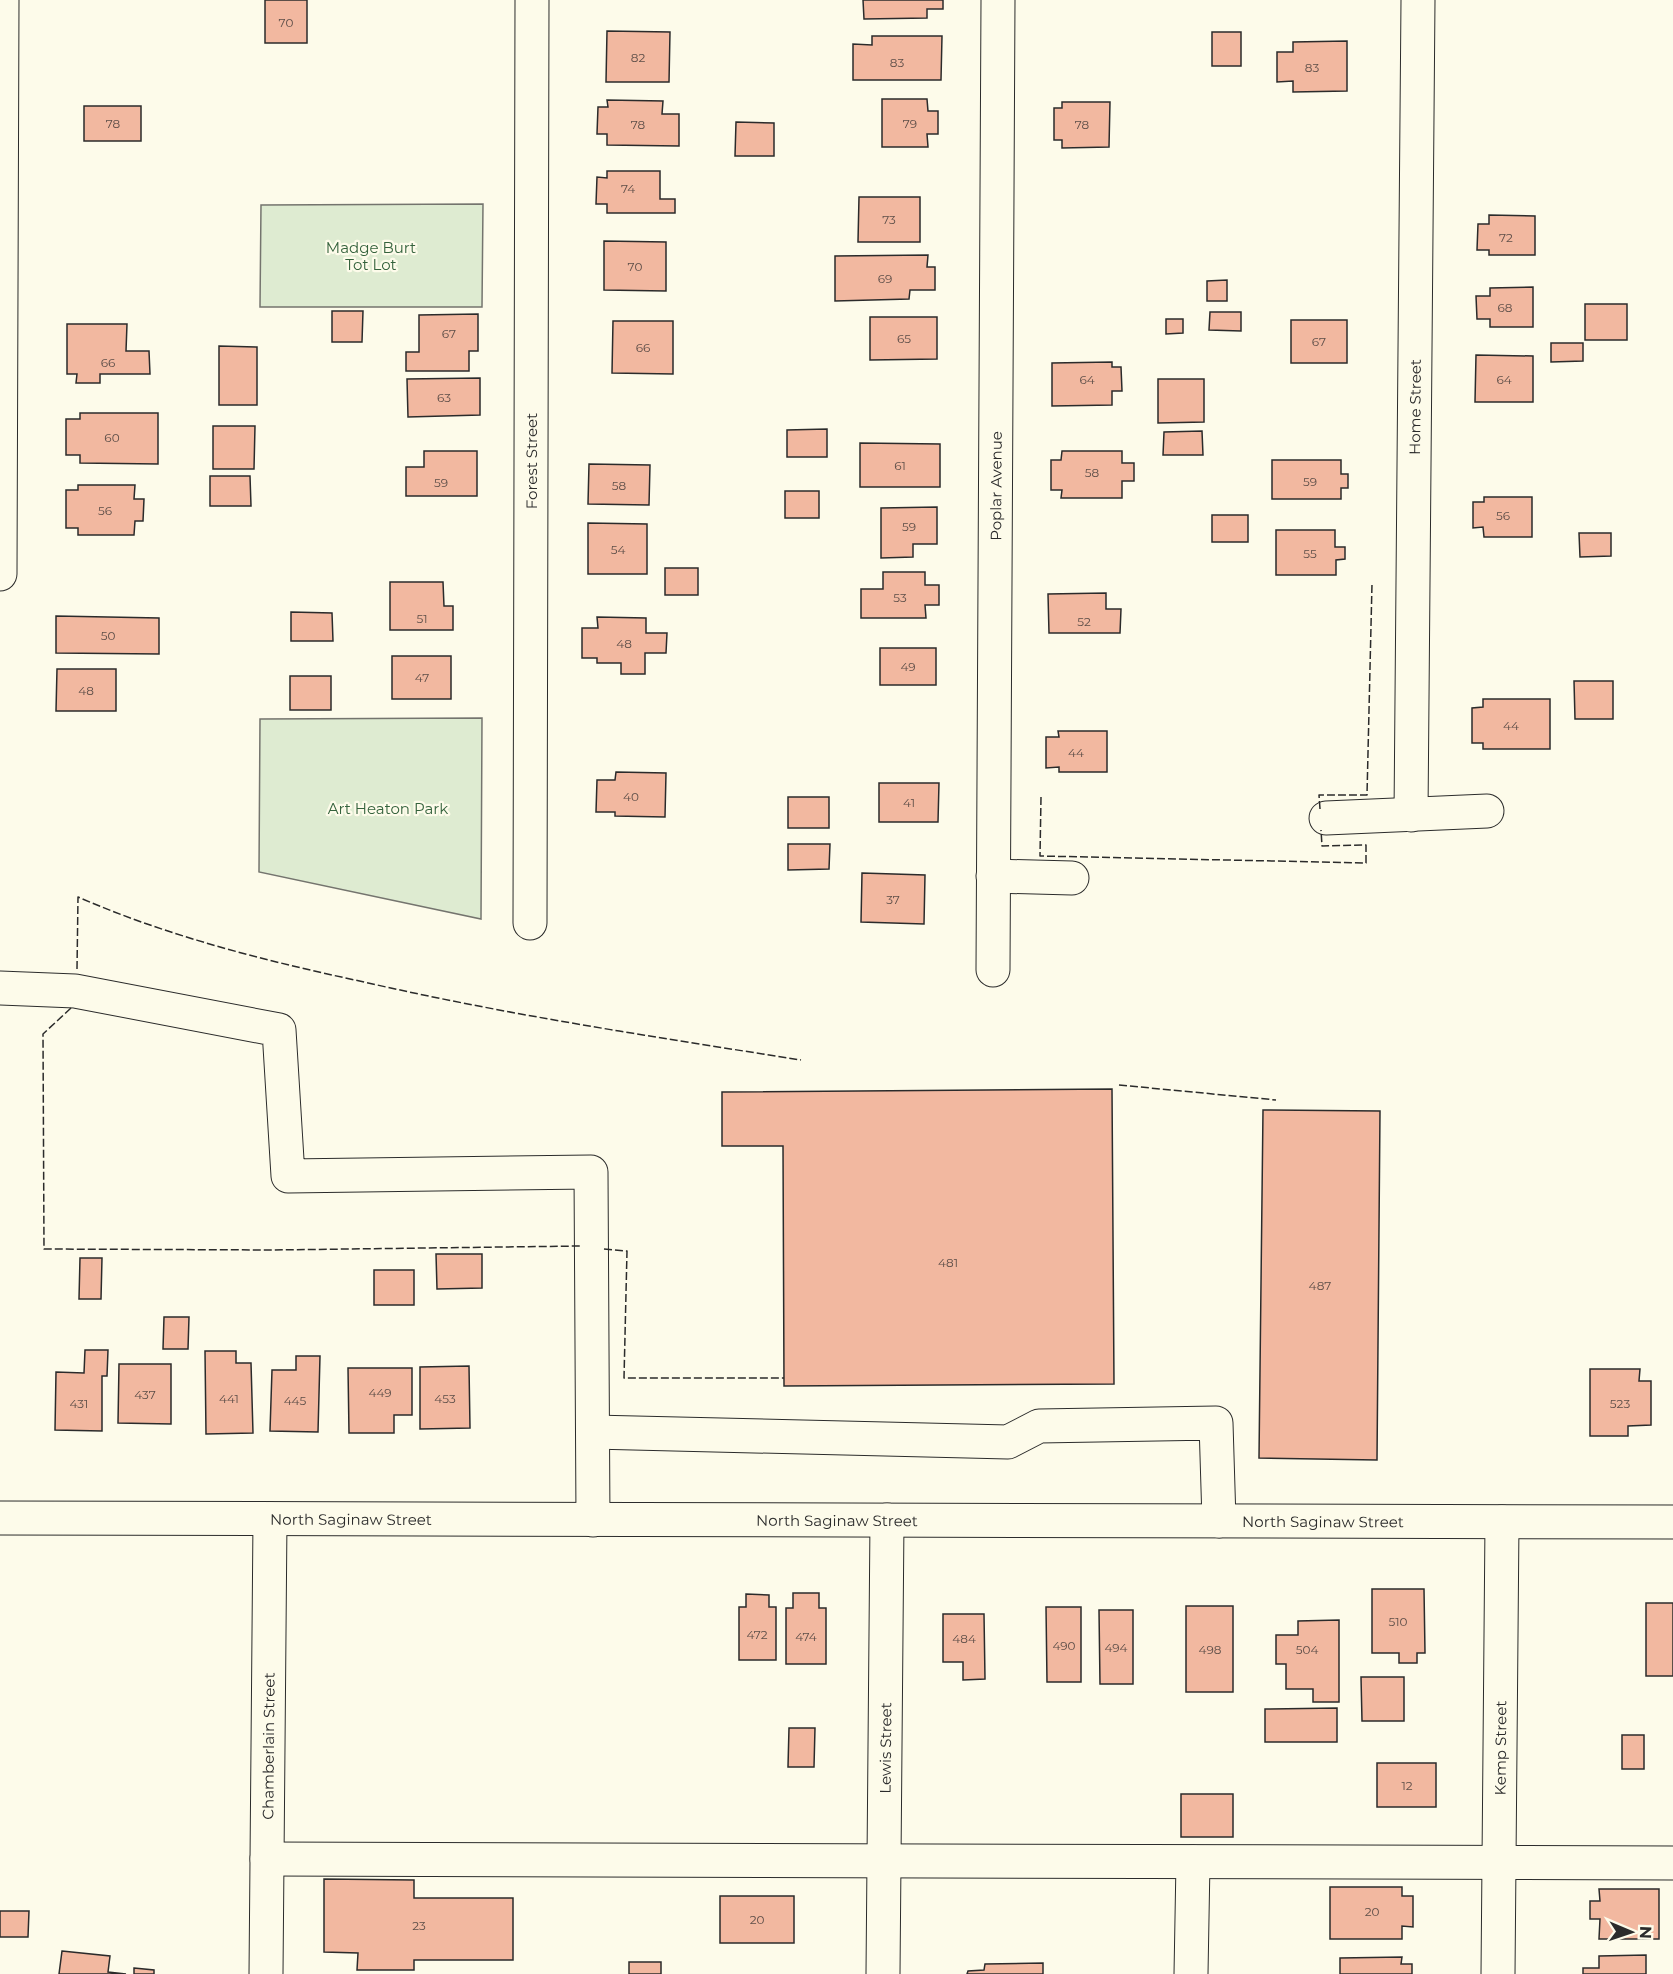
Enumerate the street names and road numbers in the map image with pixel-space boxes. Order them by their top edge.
street label: Home Street [1405,359,1424,455]
street label: Forest Street [521,413,541,509]
street label: Poplar Avenue [986,431,1005,541]
street label: North Saginaw Street [270,1509,432,1529]
street label: North Saginaw Street [756,1510,918,1530]
street label: North Saginaw Street [1242,1511,1404,1531]
street label: Chamberlain Street [258,1672,278,1820]
street label: Kemp Street [1490,1701,1510,1795]
street label: Lewis Street [875,1702,895,1794]

